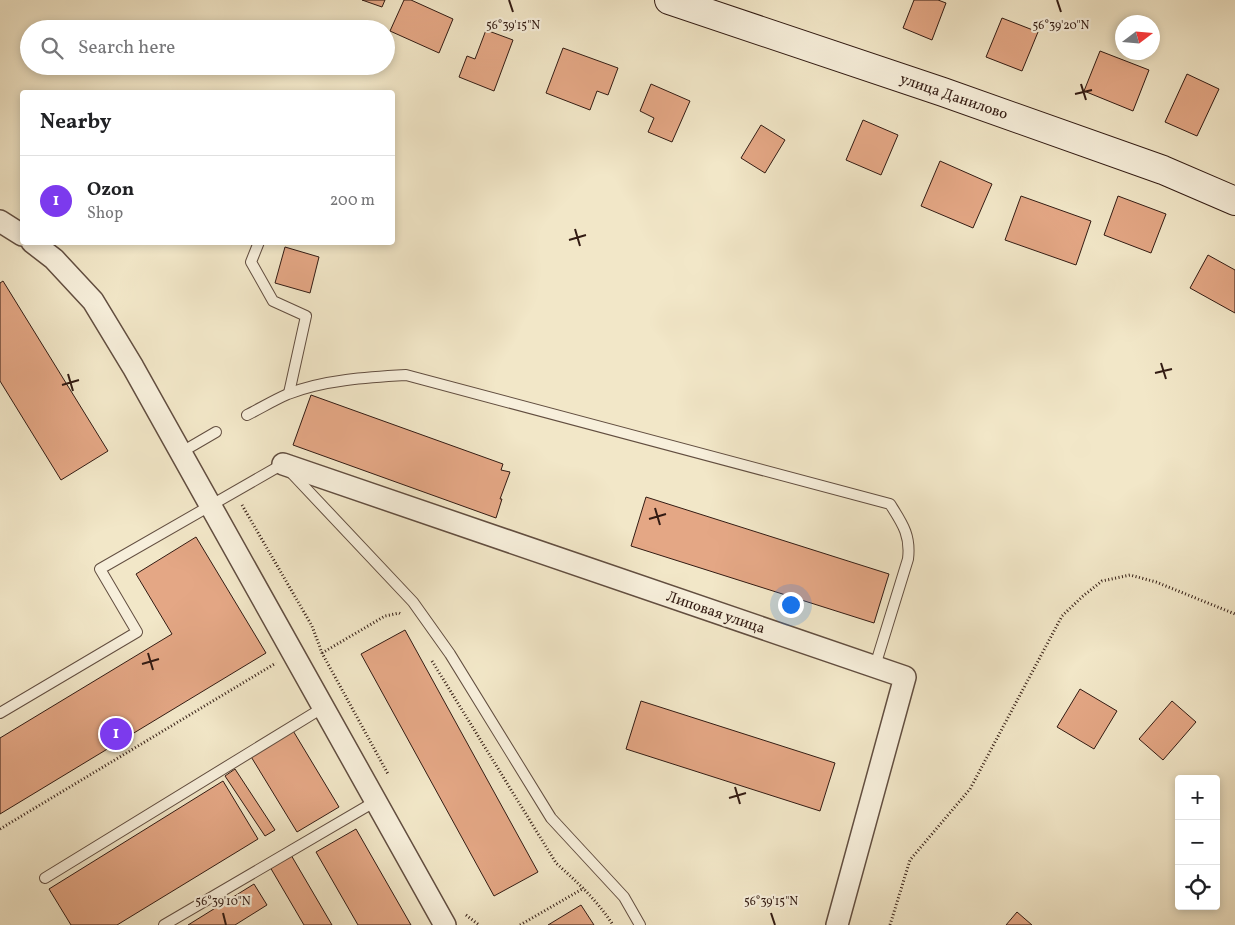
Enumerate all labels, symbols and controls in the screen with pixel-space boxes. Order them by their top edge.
north arrow [1115,15,1160,60]
text: 56°39'15"N [486,18,540,34]
text: 56°39'20"N [1033,18,1089,34]
search box [20,20,395,75]
icon: search [38,34,66,62]
text: Search here [78,35,175,61]
street label: улица Данилово [897,69,1010,126]
text: Nearby [40,108,111,137]
text: Ozon [87,177,134,203]
text: 1 [53,190,59,212]
text: 200 m [330,190,375,212]
text: Shop [87,203,123,225]
street label: Липовая улица [663,587,768,640]
your location [778,592,804,618]
pin: 1 [100,715,132,753]
map controls [1175,775,1220,910]
button: + [1175,775,1220,820]
button: − [1175,820,1220,865]
button: locate [1175,865,1220,910]
text: 56°39'10"N [195,894,251,910]
text: 56°39'15"N [744,894,798,910]

